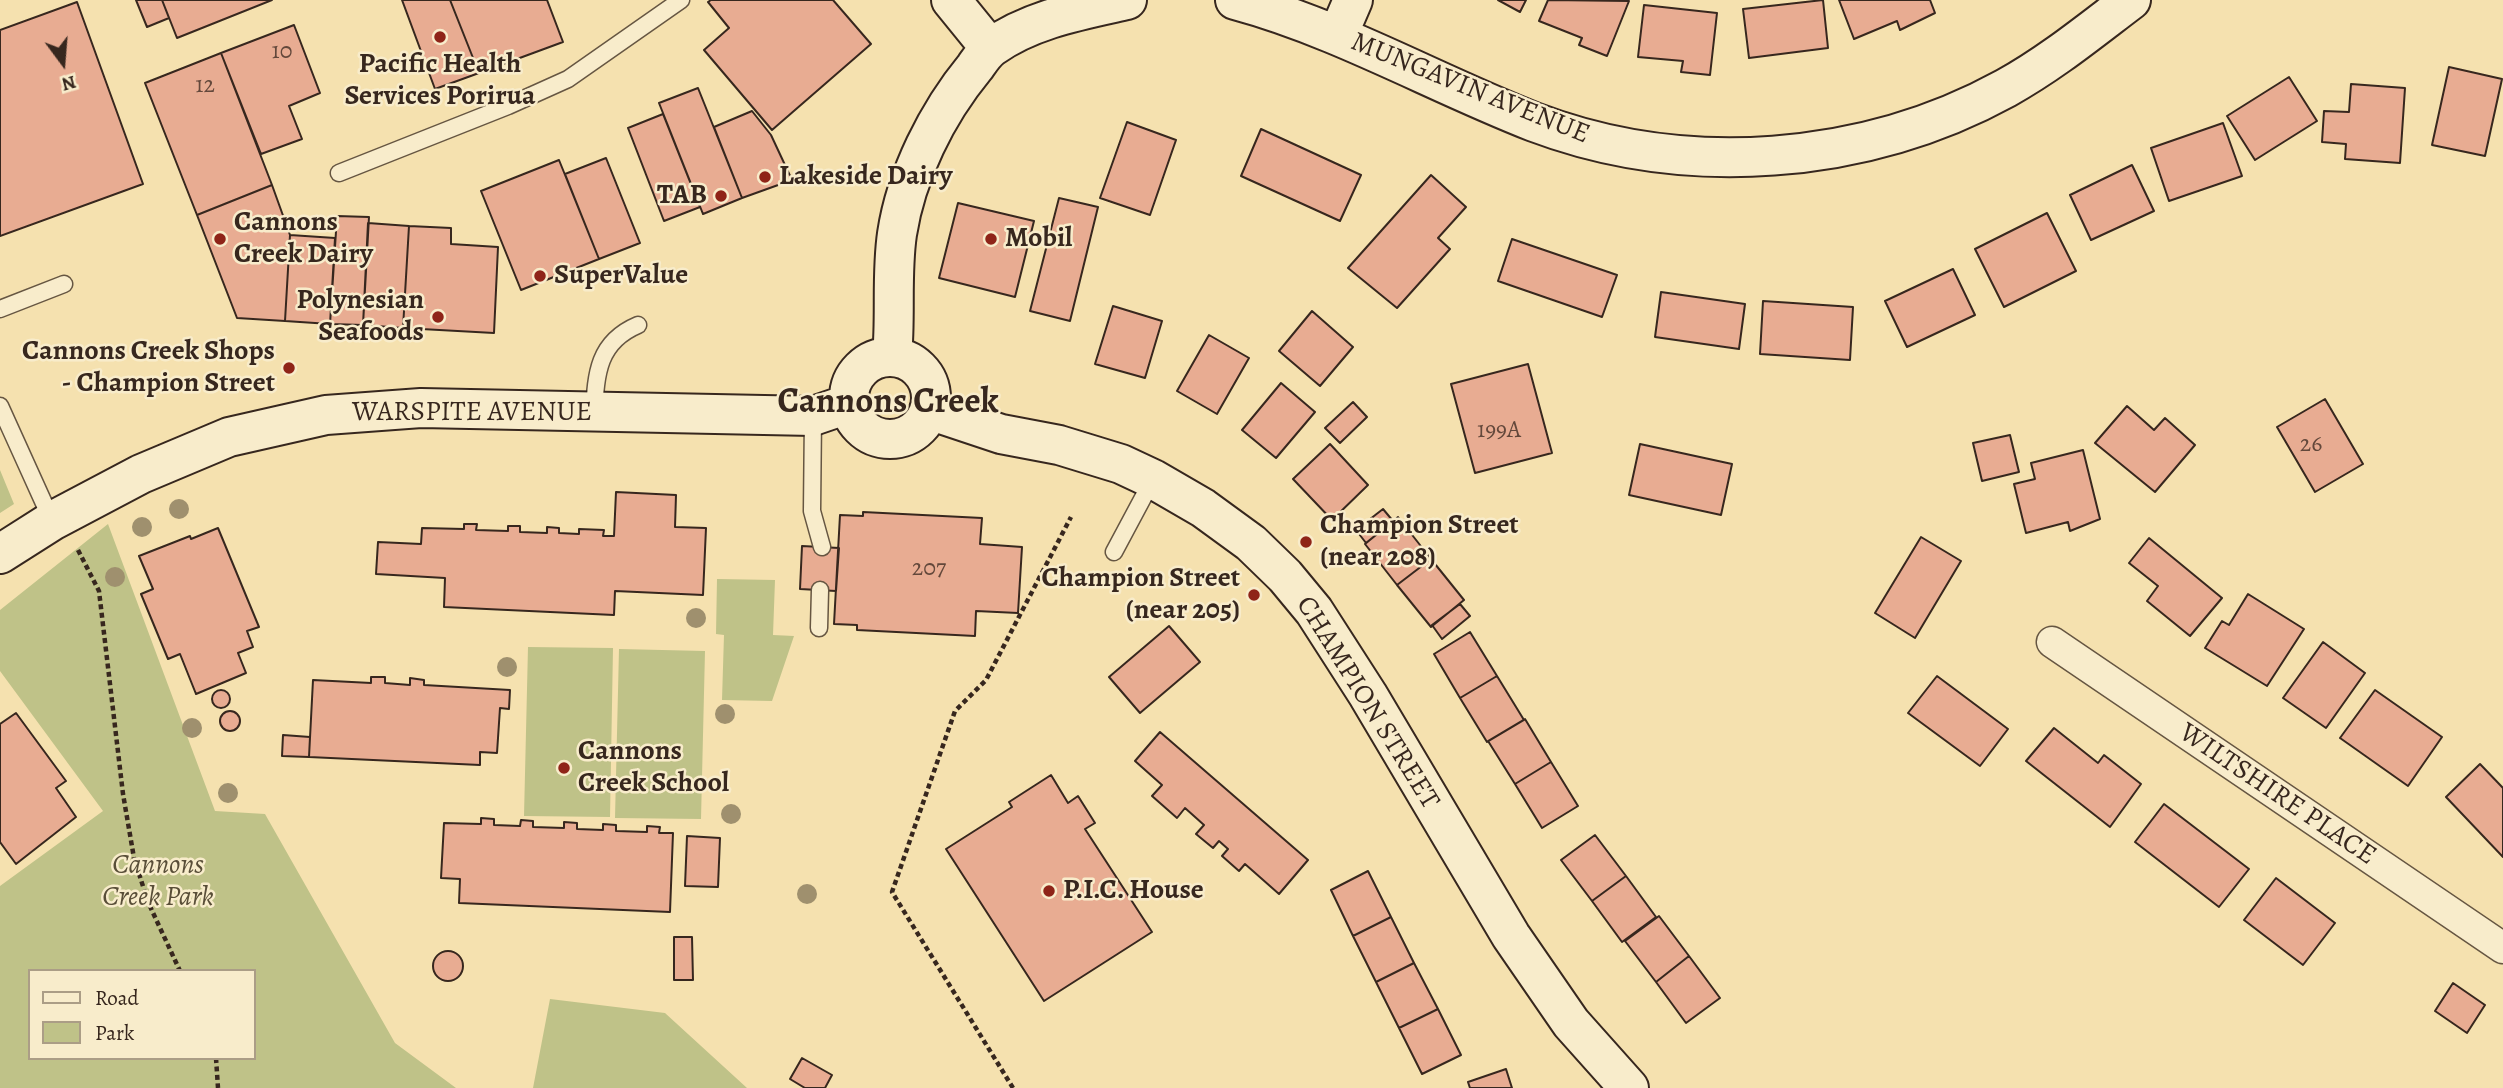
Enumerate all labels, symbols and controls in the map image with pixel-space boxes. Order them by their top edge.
street label: MUNGAVIN AVENUE [1346,26,1594,152]
north arrow [28,28,98,98]
marker: Pacific Health Services Porirua [432,29,448,45]
house number: 10 [272,38,292,66]
place label: Pacific Health Services Porirua [344,48,536,114]
text: N [59,69,79,98]
house number: 12 [195,72,215,100]
place label: Lakeside Dairy [779,160,953,194]
marker: Lakeside Dairy [757,169,773,185]
place label: TAB [657,179,707,213]
marker: TAB [713,188,729,204]
place label: Cannons Creek Dairy [234,206,373,272]
place label: Mobil [1005,222,1072,256]
marker: Cannons Creek Dairy [212,231,228,247]
marker: Mobil [983,231,999,247]
place label: SuperValue [554,259,688,293]
marker: SuperValue [532,268,548,284]
place label: Polynesian Seafoods [296,284,424,350]
marker: Polynesian Seafoods [430,309,446,325]
place label: Cannons Creek Shops - Champion Street [22,335,275,401]
marker: Cannons Creek Shops - Champion Street [281,360,297,376]
district label: Cannons Creek [777,382,999,424]
street label: WARSPITE AVENUE [352,396,592,430]
house number: 199A [1477,417,1521,445]
house number: 26 [2300,431,2322,459]
place label: Champion Street (near 208) [1320,509,1519,575]
marker: Champion Street (near 208) [1298,534,1314,550]
house number: 207 [912,555,946,583]
place label: Champion Street (near 205) [1041,562,1240,628]
marker: Champion Street (near 205) [1246,587,1262,603]
street label: CHAMPION STREET [1288,590,1446,816]
street label: WILTSHIRE PLACE [2172,717,2382,873]
place label: Cannons Creek School [578,735,729,801]
marker: Cannons Creek School [556,760,572,776]
park label: Cannons Creek Park [102,849,214,915]
place label: P.I.C. House [1063,874,1204,908]
marker: P.I.C. House [1041,883,1057,899]
legend [28,969,256,1060]
text: Road [95,984,139,1012]
text: Park [95,1019,134,1047]

